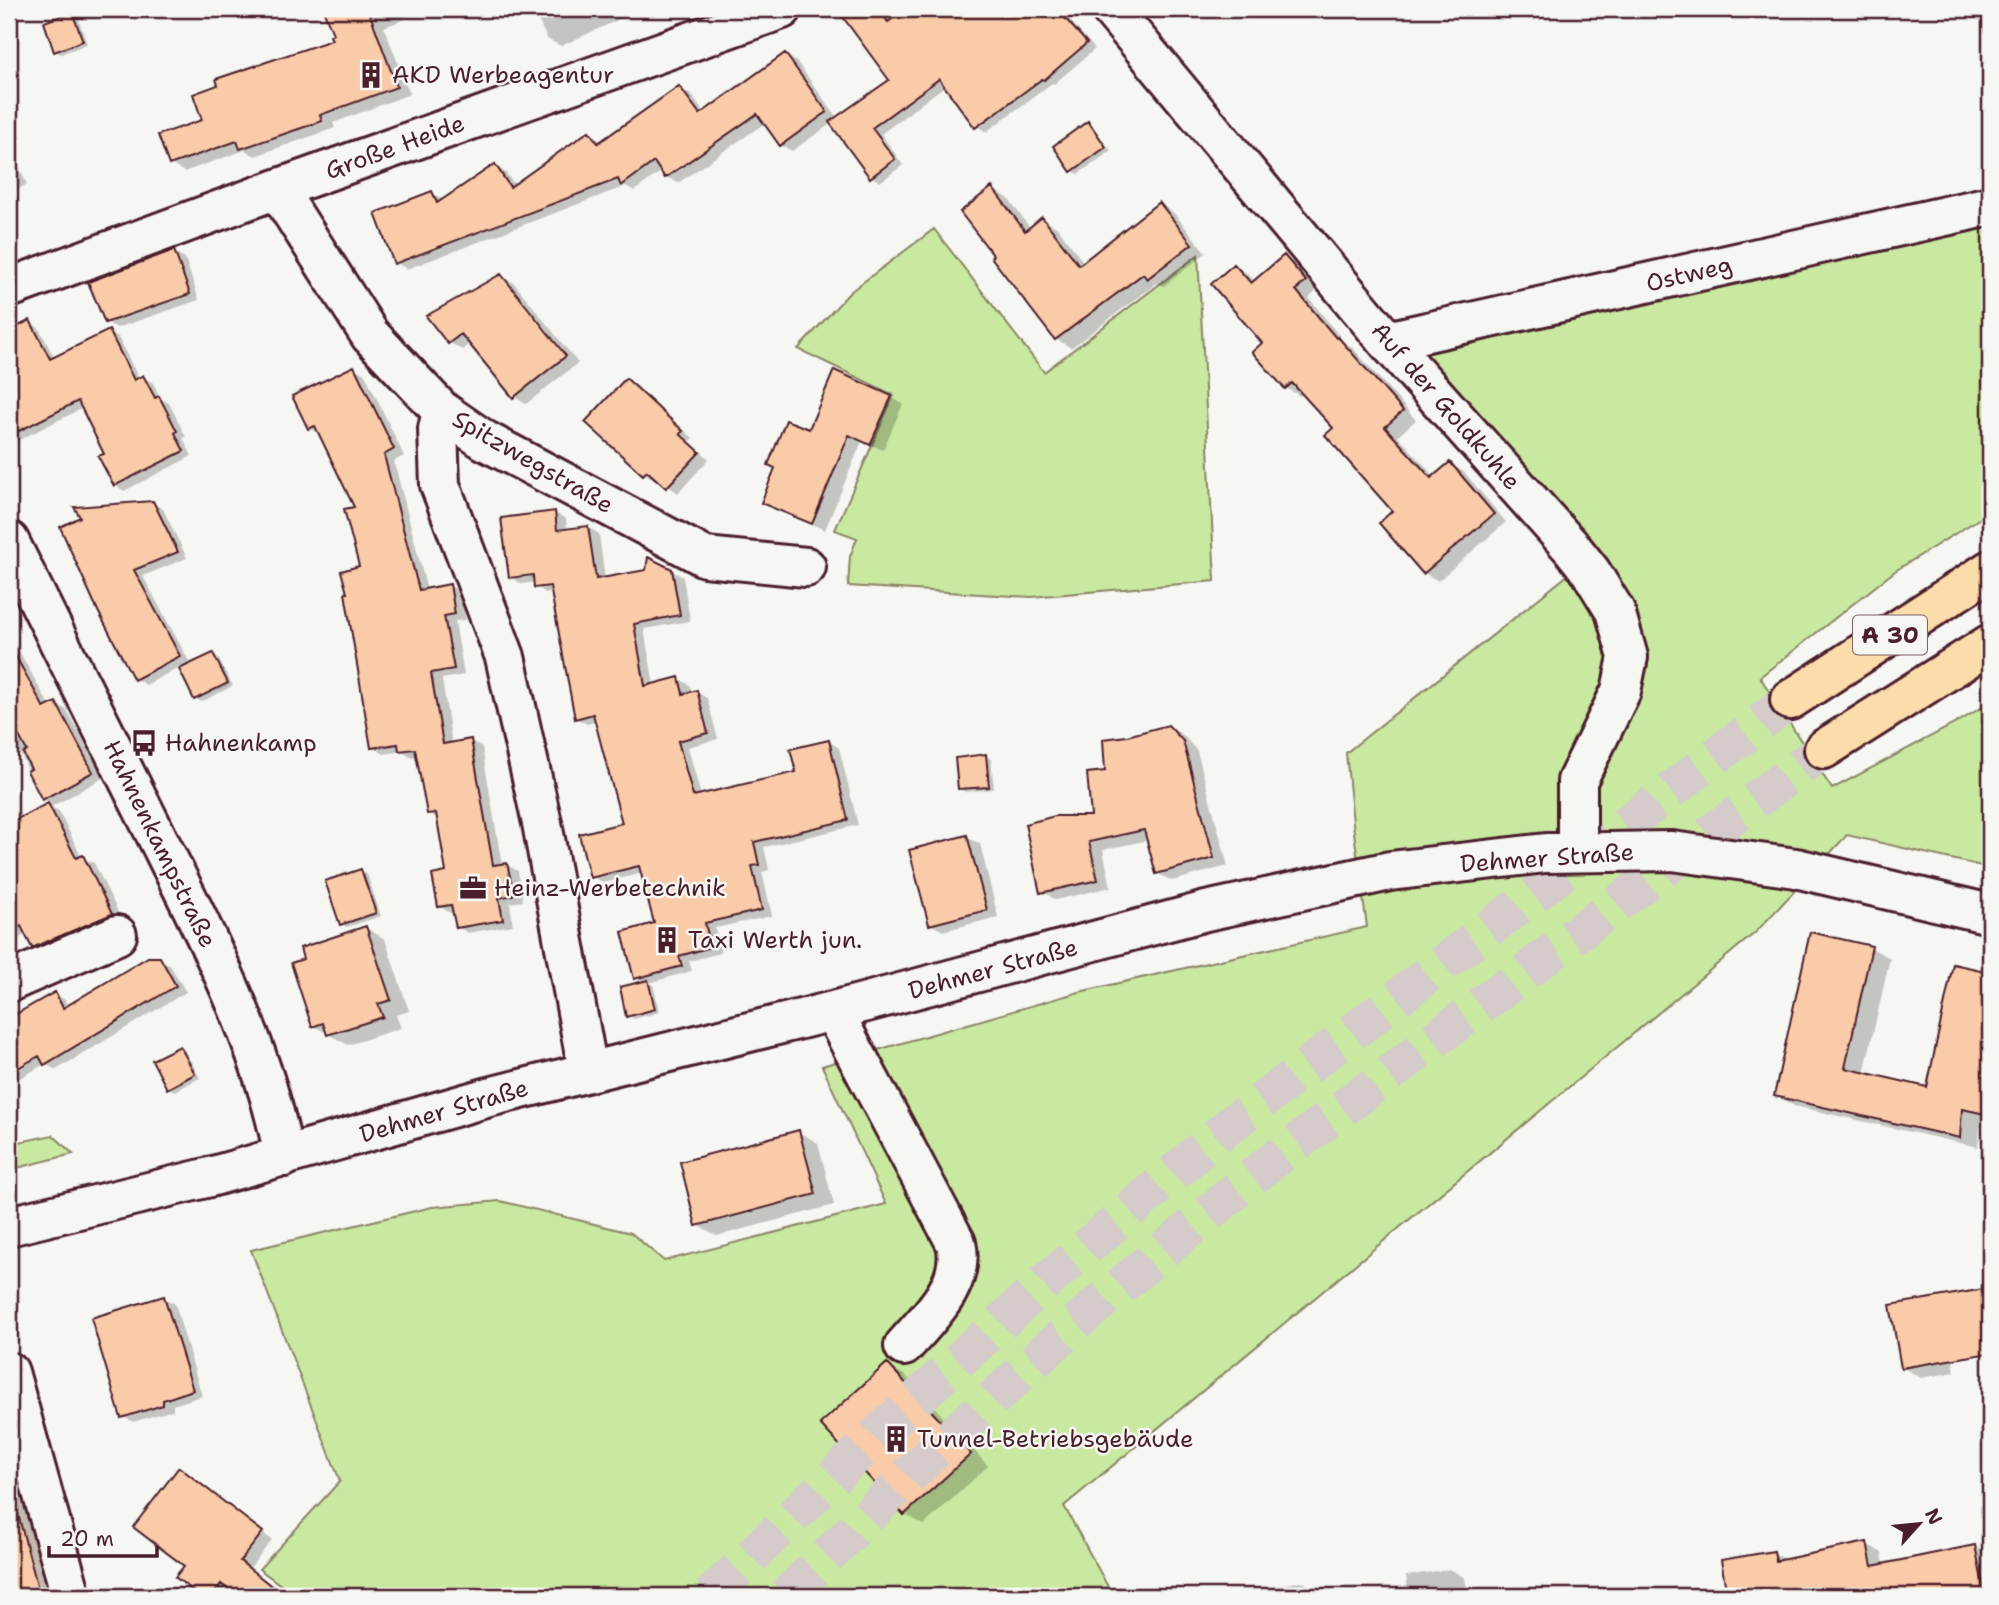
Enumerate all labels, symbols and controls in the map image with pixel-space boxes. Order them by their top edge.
place label: AKD Werbeagentur [392,59,614,91]
building icon: AKD Werbeagentur [356,60,386,90]
street label: Große Heide [321,107,469,187]
street label: Ostweg [1643,249,1735,299]
street label: Auf der Goldkuhle [1364,315,1528,497]
street label: Spitzwegstraße [447,403,619,521]
road number: A 30 [1853,615,1927,654]
place label: Hahnenkamp [165,727,317,759]
bus stop icon: Hahnenkamp [129,728,159,758]
street label: Hahnenkampstraße [96,735,224,953]
street label: Dehmer Straße [1459,836,1635,880]
place label: Heinz-Werbetechnik [494,872,726,904]
office icon: Heinz-Werbetechnik [458,873,488,903]
place label: Taxi Werth jun. [688,924,862,956]
building icon: Taxi Werth jun. [652,925,682,955]
street label: Dehmer Straße [905,931,1081,1007]
street label: Dehmer Straße [356,1072,532,1150]
place label: Tunnel-Betriebsgebäude [917,1423,1194,1455]
building icon: Tunnel-Betriebsgebäude [881,1424,911,1454]
north arrow [1884,1490,1954,1560]
text: N [1919,1504,1948,1529]
scale bar [49,1514,158,1558]
text: 20 m [60,1525,114,1553]

